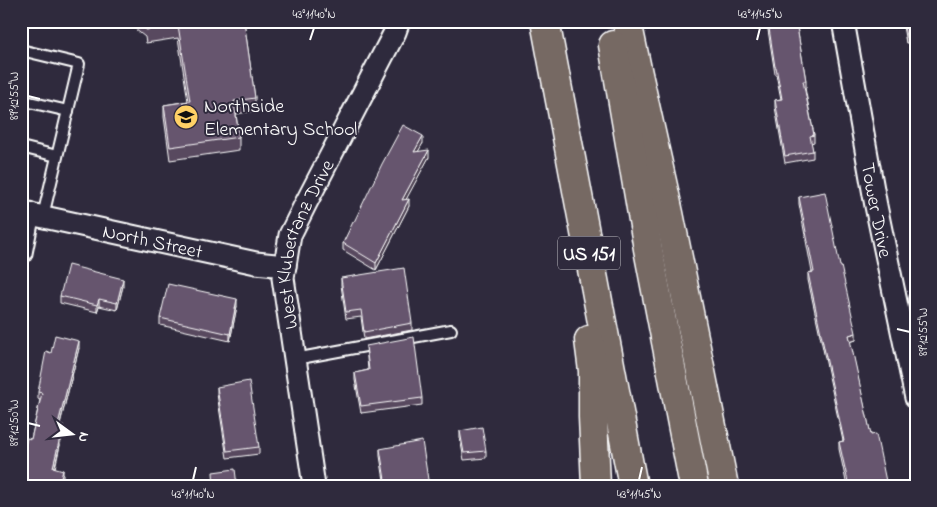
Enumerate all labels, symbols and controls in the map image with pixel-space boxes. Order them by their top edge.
text: 43°11'40"N [292,6,336,24]
text: 43°11'45"N [738,6,782,24]
text: 89°12'55"W [6,72,24,120]
place label: Northside Elementary School [204,93,357,145]
school or university icon: Northside Elementary School [173,104,199,130]
street label: West Klubertanz Drive [270,155,343,331]
street label: Tower Drive [852,161,898,261]
street label: North Street [100,218,205,268]
road number: US 151 [558,237,620,270]
text: 89°12'55"W [915,308,933,356]
text: 89°12'50"W [6,400,24,446]
north arrow [48,410,98,460]
text: N [72,430,94,444]
text: 43°11'40"N [171,486,215,504]
text: 43°11'45"N [617,486,661,504]

